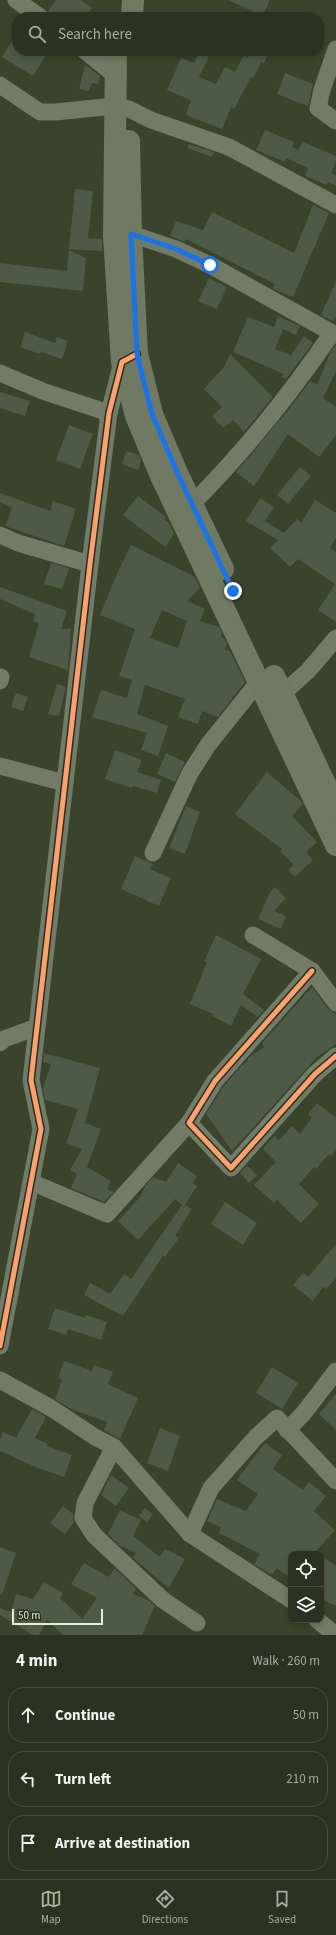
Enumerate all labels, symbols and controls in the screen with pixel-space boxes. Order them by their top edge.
search box [12,12,324,56]
icon: search [26,23,48,45]
text: Search here [58,24,132,45]
route start [201,256,219,274]
route end [224,582,242,600]
map controls [288,1551,324,1623]
button: locate [288,1551,324,1587]
button: layers [288,1587,324,1623]
scale bar [12,1607,103,1626]
text: 50 m [18,1608,40,1623]
text: 4 min [16,1649,57,1673]
text: Walk · 260 m [252,1652,320,1670]
icon: ahead [17,1704,39,1726]
text: Continue [55,1705,115,1726]
text: 50 m [293,1706,319,1724]
icon: left [17,1768,39,1790]
text: Turn left [55,1769,111,1790]
text: 210 m [286,1770,319,1788]
icon: arrive [17,1832,39,1854]
text: Arrive at destination [55,1833,190,1854]
tab: Map [40,1888,62,1927]
tab: Directions [142,1888,188,1927]
tab: Saved [268,1888,296,1927]

